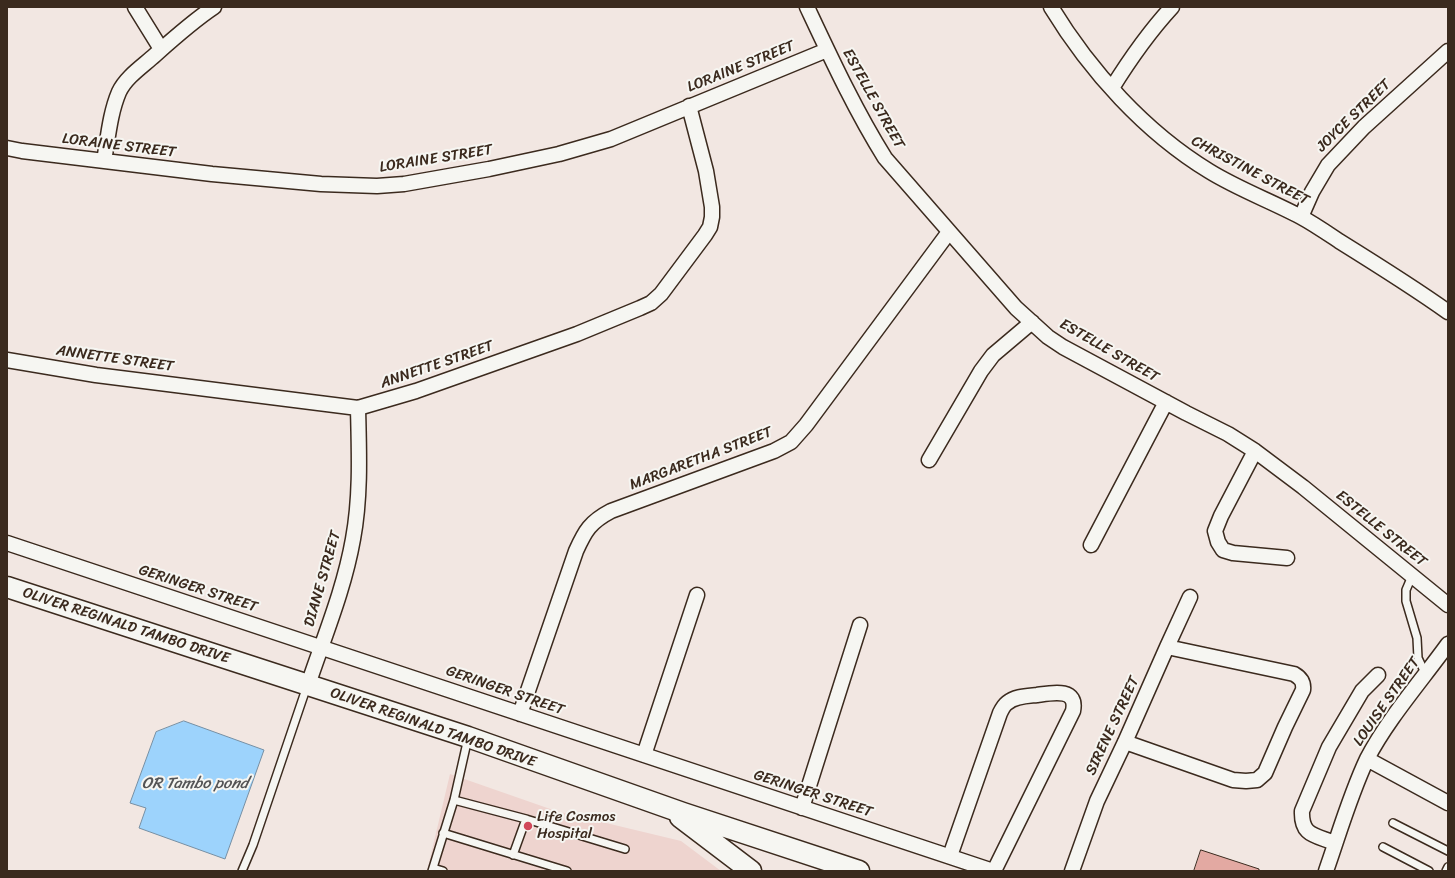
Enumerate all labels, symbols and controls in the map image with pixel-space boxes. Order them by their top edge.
street label: LORAINE STREET [685,37,797,97]
street label: ESTELLE STREET [838,46,908,152]
street label: JOYCE STREET [1313,76,1395,156]
street label: LORAINE STREET [61,130,177,162]
street label: CHRISTINE STREET [1188,132,1312,210]
street label: LORAINE STREET [378,141,494,177]
street label: ESTELLE STREET [1056,315,1162,387]
street label: ANNETTE STREET [378,337,496,393]
street label: ANNETTE STREET [55,342,175,376]
street label: MARGARETHA STREET [627,423,775,495]
street label: ESTELLE STREET [1332,487,1430,571]
street label: DIANE STREET [301,529,345,629]
street label: GERINGER STREET [136,561,260,617]
street label: OLIVER REGINALD TAMBO DRIVE [20,584,232,668]
street label: LOUISE STREET [1350,654,1424,750]
street label: GERINGER STREET [443,662,567,720]
street label: SIRENE STREET [1082,674,1144,778]
street label: OLIVER REGINALD TAMBO DRIVE [328,684,538,772]
street label: GERINGER STREET [751,766,875,822]
water label: OR Tambo pond [142,774,248,794]
place label: Life Cosmos Hospital [537,808,615,843]
marker: Life Cosmos Hospital [522,820,534,832]

